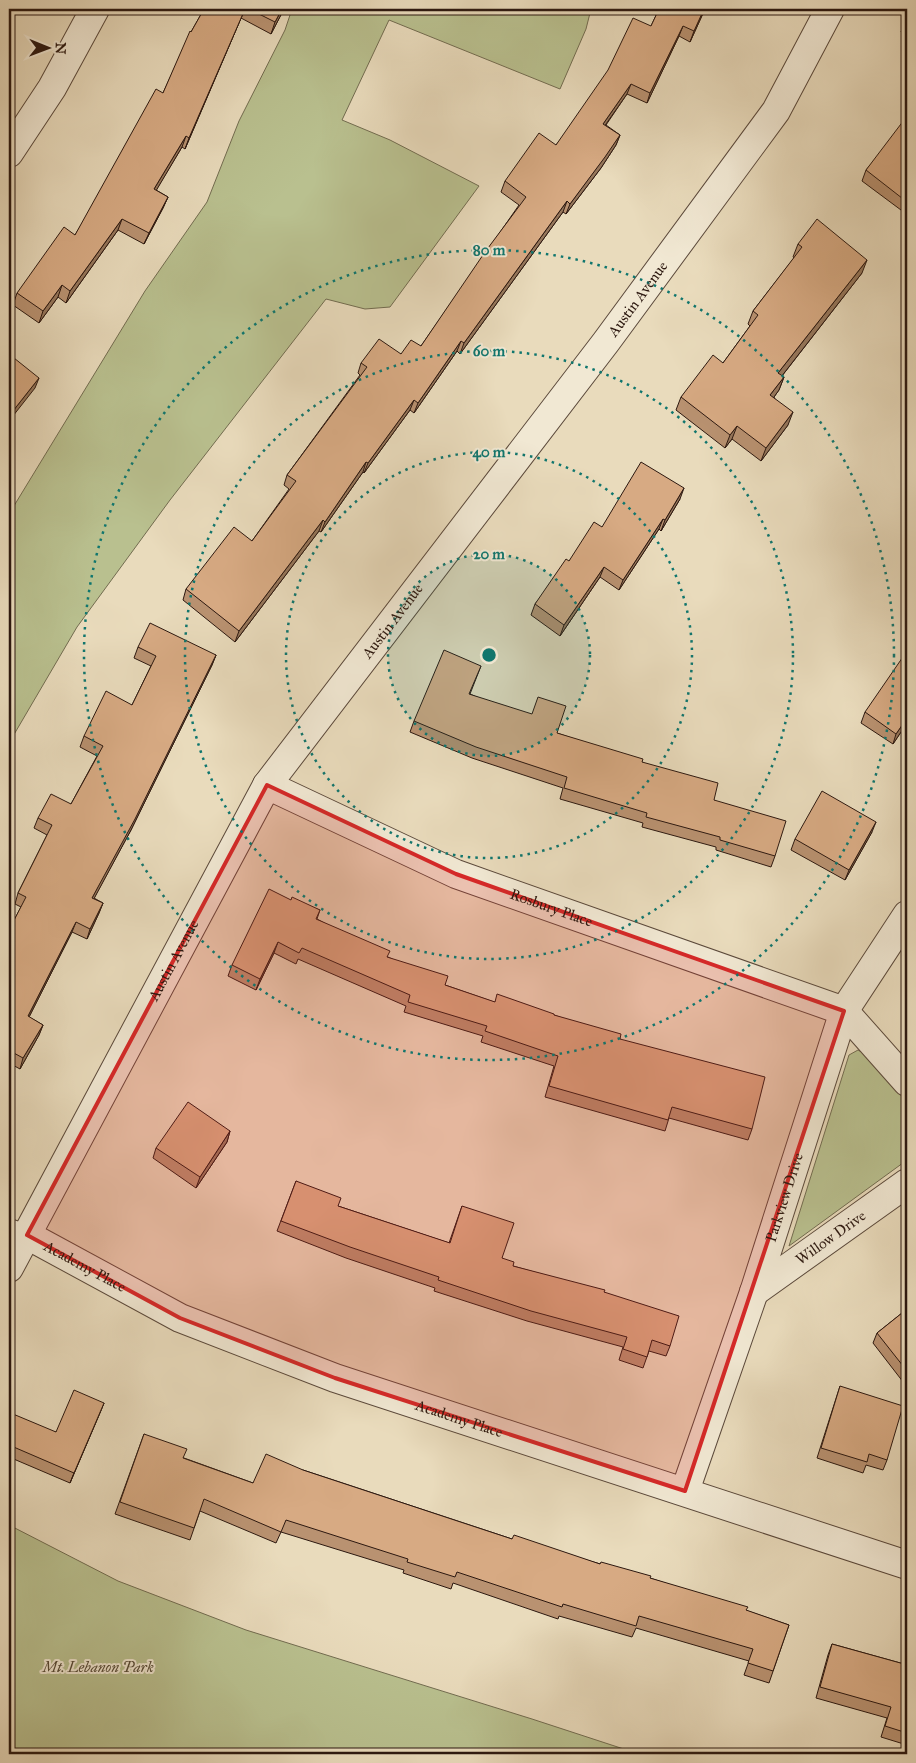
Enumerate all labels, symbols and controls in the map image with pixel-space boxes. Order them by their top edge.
north arrow [22,22,72,72]
text: N [52,42,69,54]
text: 80 m [473,241,506,259]
street label: Austin Avenue [603,258,671,341]
text: 60 m [473,342,506,360]
text: 40 m [473,443,506,462]
text: 20 m [473,545,505,563]
street label: Austin Avenue [358,580,427,663]
centre of rings [480,646,498,664]
street label: Rosbury Place [508,885,595,931]
street label: Austin Avenue [144,917,202,1005]
street label: Parkview Drive [762,1151,807,1244]
street label: Willow Drive [792,1206,869,1269]
street label: Academy Place [40,1236,129,1296]
street label: Academy Place [412,1396,505,1441]
park label: Mt. Lebanon Park [40,1658,154,1676]

